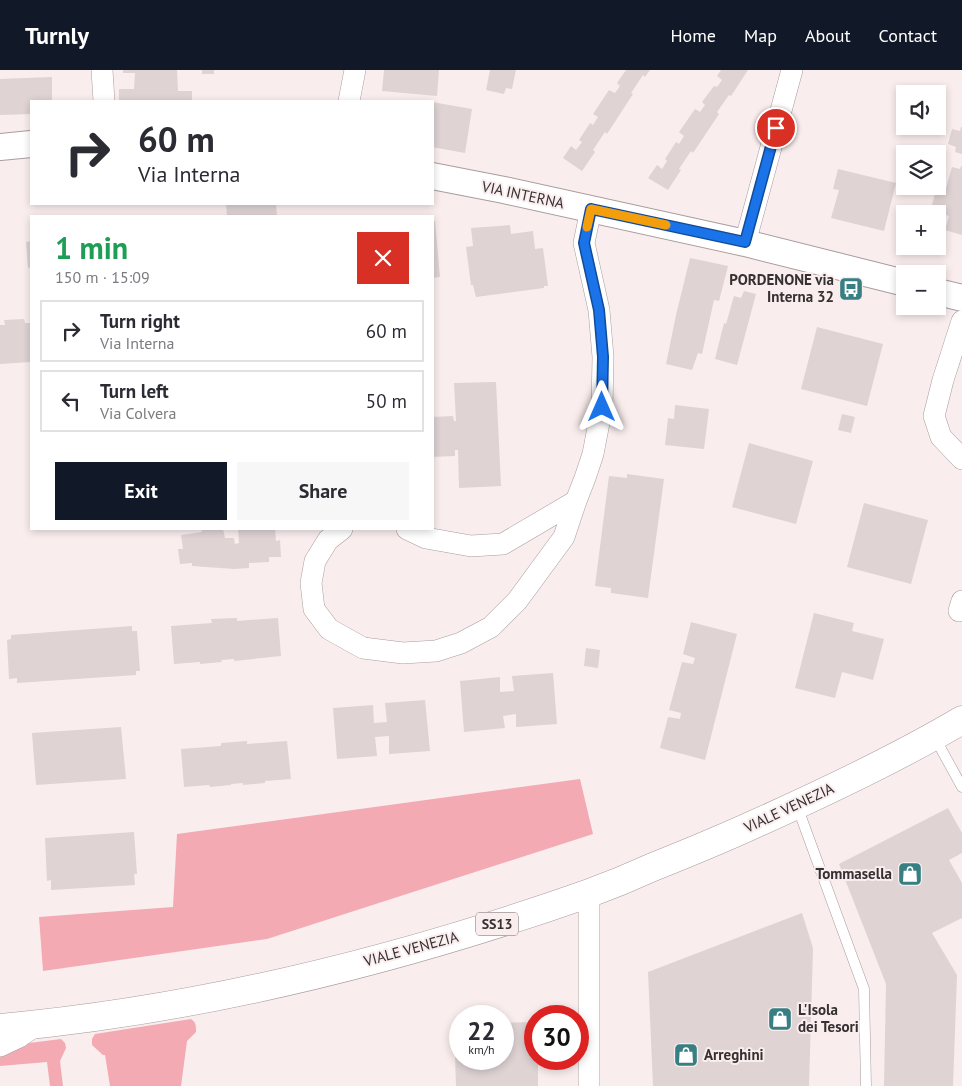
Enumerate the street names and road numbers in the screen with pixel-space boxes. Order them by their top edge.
street label: VIA INTERNA [479,176,566,213]
street label: VIALE VENEZIA [740,778,837,837]
road number: SS13 [476,912,518,936]
street label: VIALE VENEZIA [361,927,460,971]

